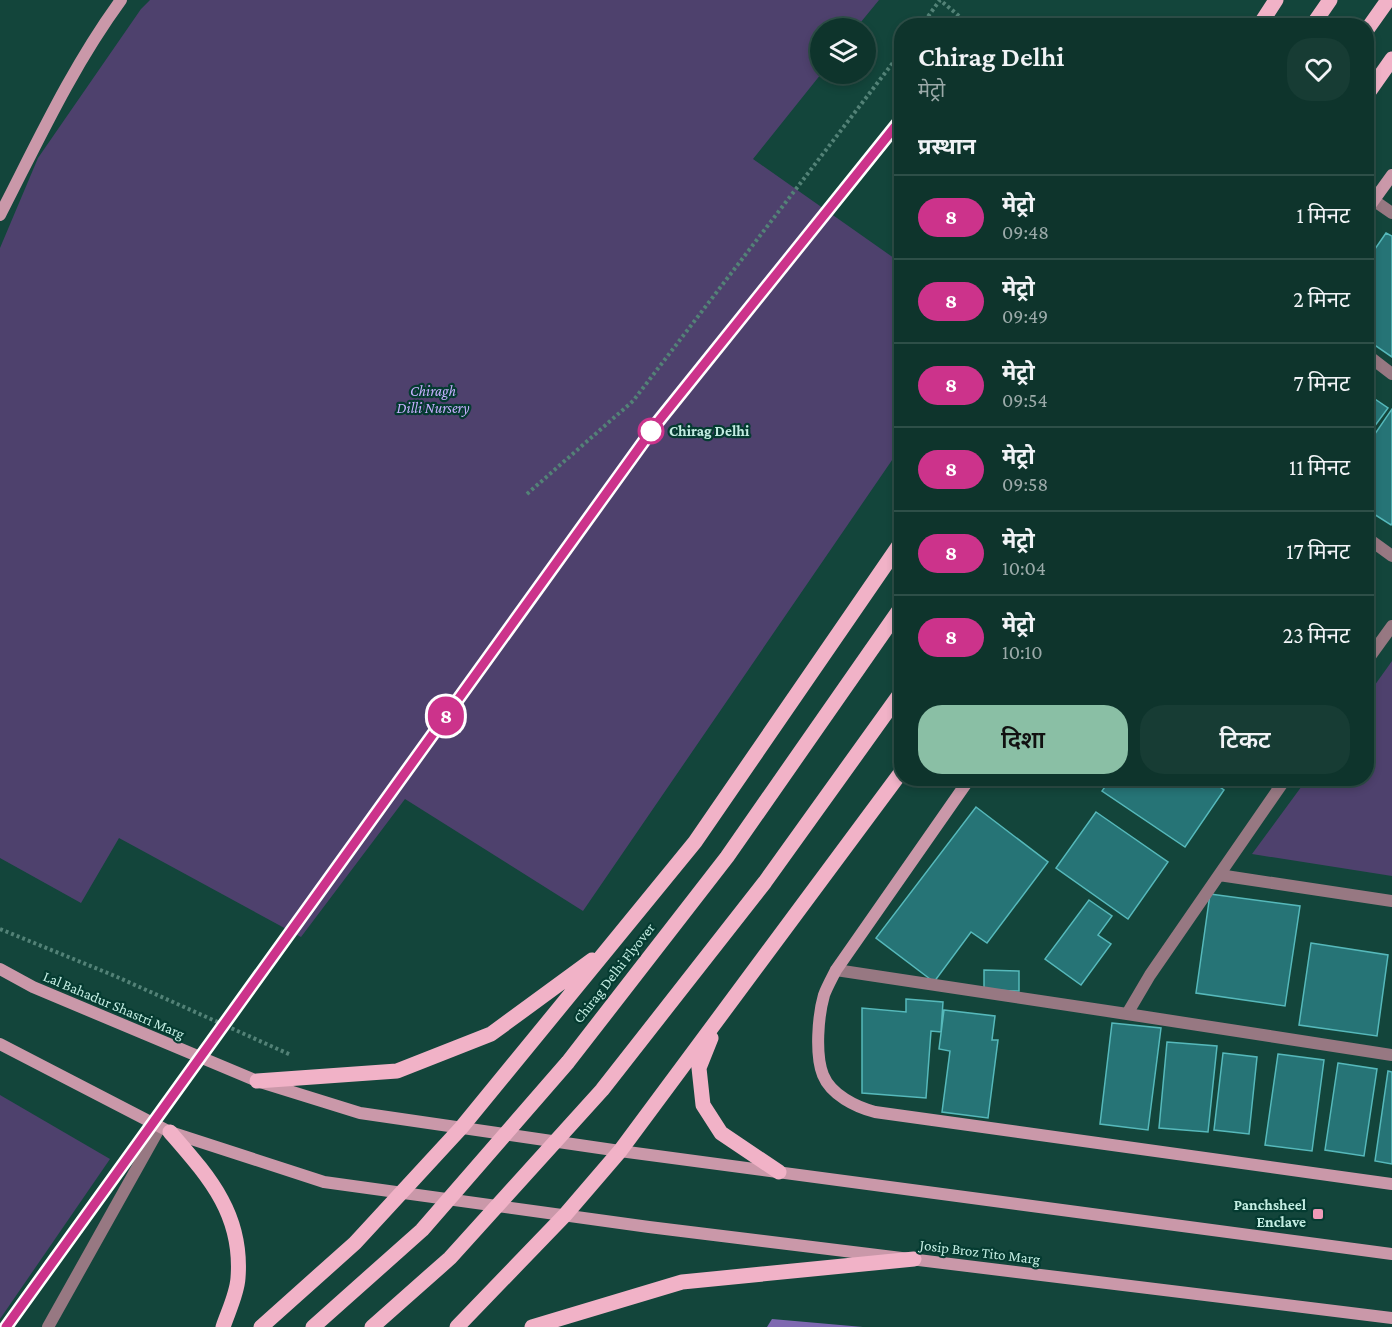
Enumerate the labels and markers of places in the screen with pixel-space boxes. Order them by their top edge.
marker: Chirag Delhi [638,418,664,444]
place label: Chirag Delhi [669,423,750,439]
place label: Panchsheel Enclave [1234,1197,1307,1230]
marker: Panchsheel Enclave [1311,1207,1325,1221]

